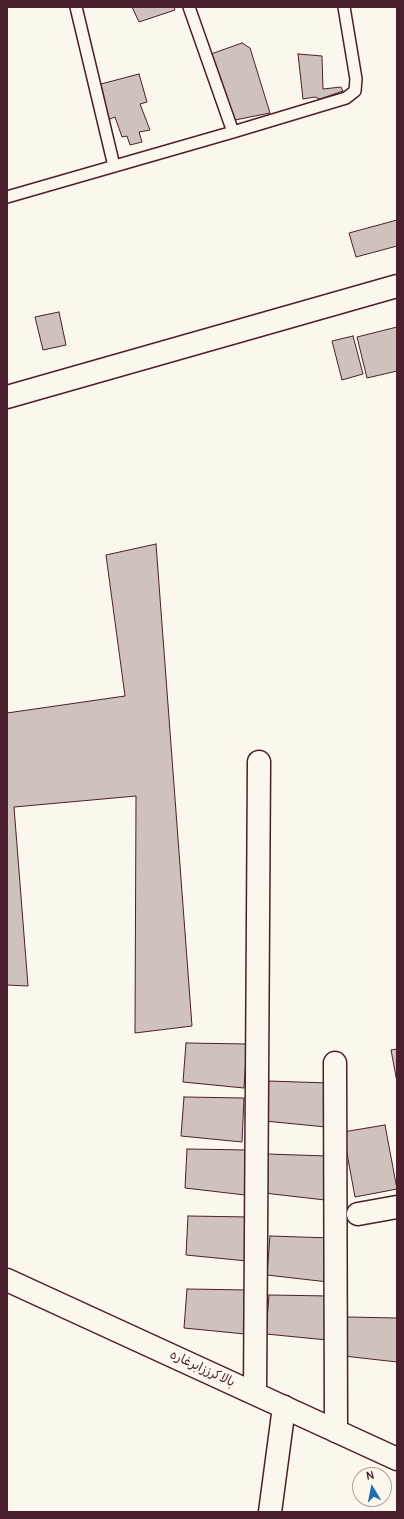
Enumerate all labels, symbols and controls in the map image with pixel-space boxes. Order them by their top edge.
street label: بالاکرززابرغاره [167,1347,237,1391]
north arrow [352,1467,392,1507]
text: N [365,1469,375,1483]

